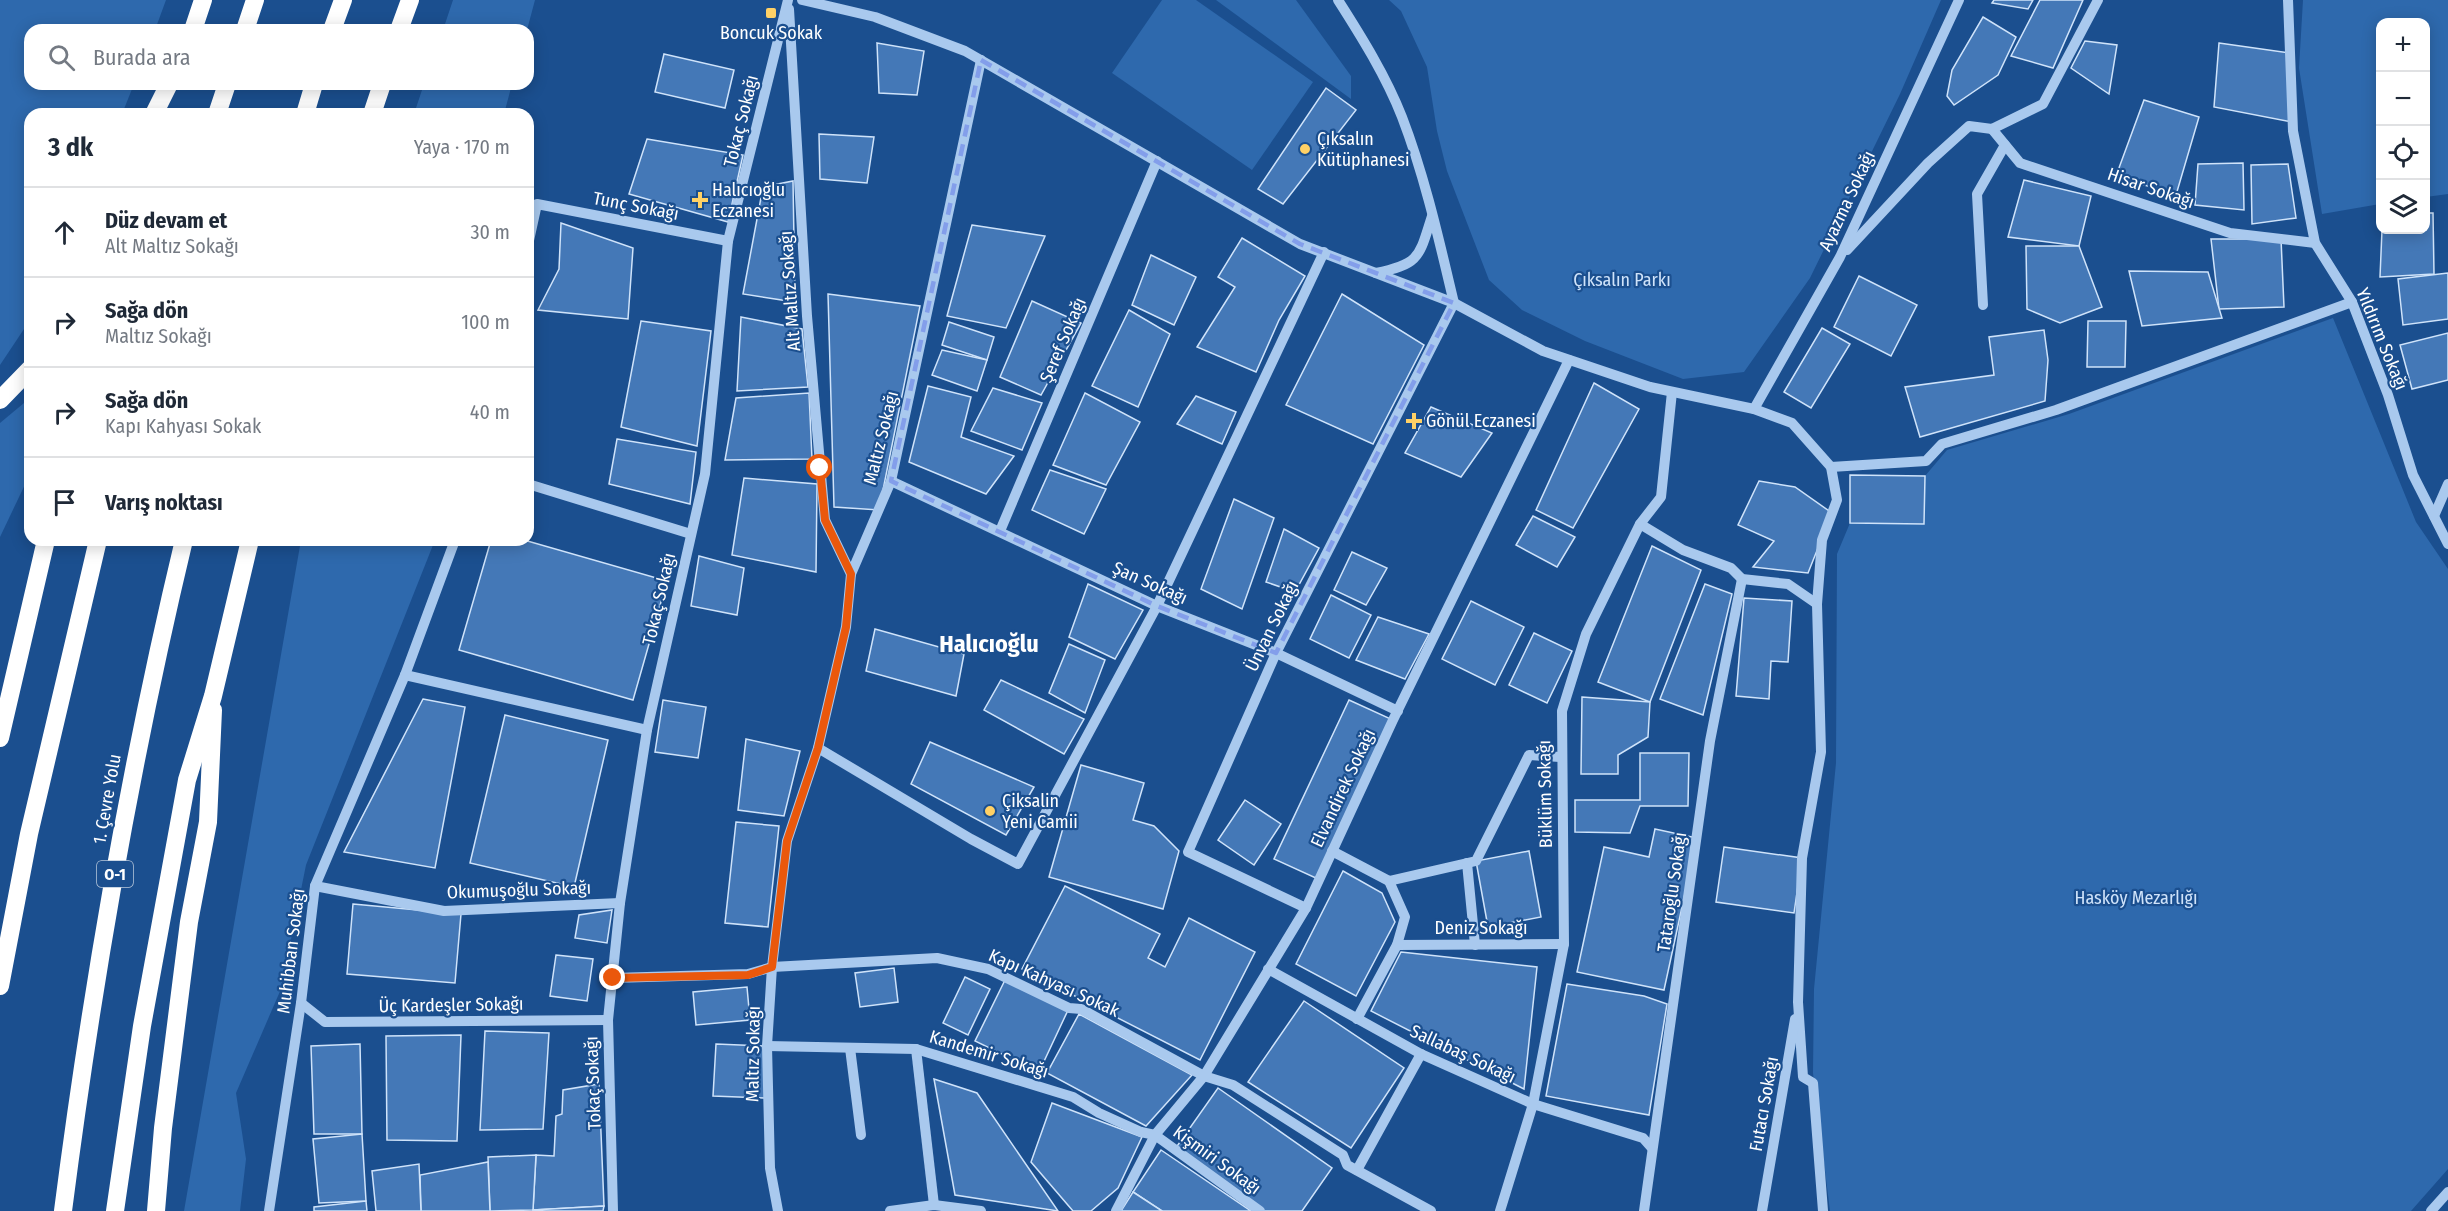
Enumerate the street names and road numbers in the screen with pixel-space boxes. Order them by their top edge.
street label: Tokaç Sokağı [719,73,763,169]
street label: Ayazma Sokağı [1814,147,1880,255]
street label: Hisar Sokağı [2105,163,2197,213]
street label: Tunç Sokağı [591,187,681,225]
street label: Alt Maltız Sokağı [775,230,805,352]
street label: Yıldırım Sokağı [2351,285,2413,393]
street label: Şeref Sokağı [1035,294,1091,386]
street label: Maltız Sokağı [859,389,903,487]
street label: Tokaç Sokağı [638,551,680,647]
street label: Şan Sokağı [1109,557,1191,609]
street label: Ünvan Sokağı [1241,577,1303,675]
street label: Elvandirek Sokağı [1306,725,1380,851]
street label: Büklüm Sokağı [1533,740,1557,848]
street label: 1. Çevre Yolu [88,752,126,846]
street label: Tataroğlu Sokağı [1653,831,1691,953]
road number: O-1 [97,861,133,887]
street label: Okumuşoğlu Sokağı [446,876,592,904]
street label: Muhibban Sokağı [272,887,310,1015]
street label: Deniz Sokağı [1435,917,1527,939]
street label: Kapı Kahyası Sokak [985,944,1123,1022]
street label: Üç Kardeşler Sokağı [378,993,524,1017]
street label: Maltız Sokağı [741,1006,765,1102]
street label: Sallabaş Sokağı [1407,1020,1519,1088]
street label: Kandemir Sokağı [927,1025,1051,1083]
street label: Tokaç Sokağı [580,1036,606,1130]
street label: Futacı Sokağı [1745,1055,1783,1153]
street label: Kişmiri Sokağı [1169,1121,1265,1199]

